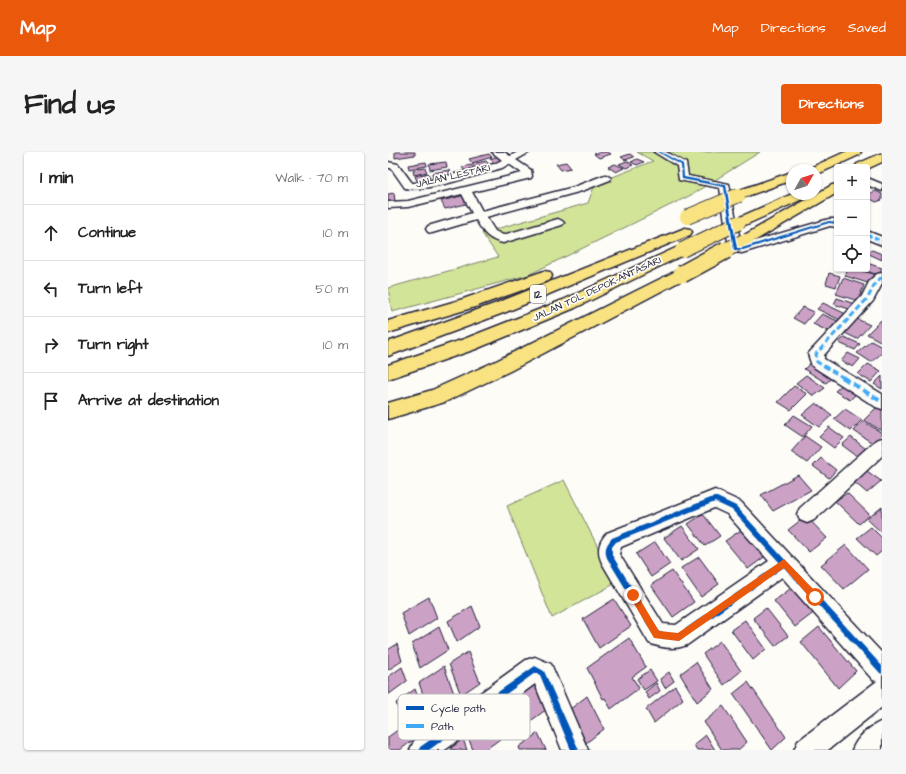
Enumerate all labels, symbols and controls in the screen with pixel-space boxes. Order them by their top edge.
text: Map [20,15,56,42]
text: Map [712,18,739,38]
text: Directions [761,18,826,38]
text: Saved [848,18,886,38]
button: Directions [781,84,882,124]
text: Find us [24,85,115,124]
street label: JALAN LESTARI [414,161,492,191]
north arrow [786,164,822,200]
map controls [834,164,870,272]
button: + [834,164,870,200]
text: 1 min [40,166,73,190]
text: Walk · 70 m [275,169,348,187]
button: − [834,200,870,236]
icon: ahead [40,222,62,244]
text: Continue [78,222,136,243]
text: 10 m [323,224,348,242]
button: locate [834,236,870,272]
street label: JALAN TOL DEPOK–ANTASARI [530,253,664,325]
icon: left [40,278,62,300]
text: Turn left [78,278,142,299]
text: 50 m [315,280,348,298]
road number: 12 [530,285,546,303]
icon: right [40,334,62,356]
text: Turn right [78,334,149,355]
text: 10 m [323,336,348,354]
icon: arrive [40,390,62,412]
text: Arrive at destination [78,390,219,411]
route end [624,586,642,604]
route start [806,588,824,606]
legend [398,694,530,740]
text: Cycle path [431,701,486,717]
text: Path [431,719,454,734]

